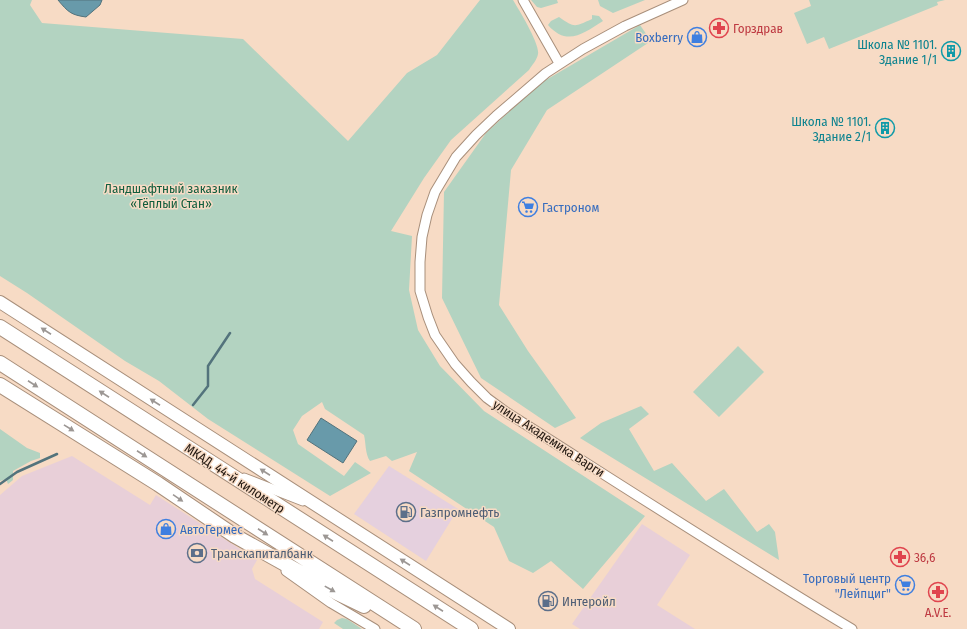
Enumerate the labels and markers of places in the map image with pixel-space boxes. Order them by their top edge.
pharmacy icon: Горздрав [708,17,730,39]
place label: Горздрав [733,21,783,36]
shop icon: Boxberry [686,26,708,48]
place label: Boxberry [635,30,683,45]
place label: Школа № 1101. Здание 1/1 [857,37,937,67]
building icon: Школа № 1101. Здание 1/1 [940,40,962,62]
place label: Школа № 1101. Здание 2/1 [791,114,871,144]
building icon: Школа № 1101. Здание 2/1 [874,117,896,139]
supermarket icon: Гастроном [517,196,539,218]
place label: Гастроном [542,200,599,215]
fuel station icon: Газпромнефть [395,501,417,523]
place label: Газпромнефть [420,505,499,520]
shop icon: АвтоГермес [155,518,177,540]
place label: АвтоГермес [180,522,243,537]
bank icon: Транскапиталбанк [186,542,208,564]
place label: Транскапиталбанк [211,546,313,561]
pharmacy icon: 36,6 [889,546,911,568]
place label: 36,6 [914,550,935,565]
place label: Торговый центр "Лейпциг" [803,571,891,601]
supermarket icon: Торговый центр "Лейпциг" [894,574,916,596]
pharmacy icon: A.V.E. [927,581,949,603]
fuel station icon: Интеройл [537,590,559,612]
place label: Интеройл [562,594,616,609]
place label: A.V.E. [925,605,952,620]

